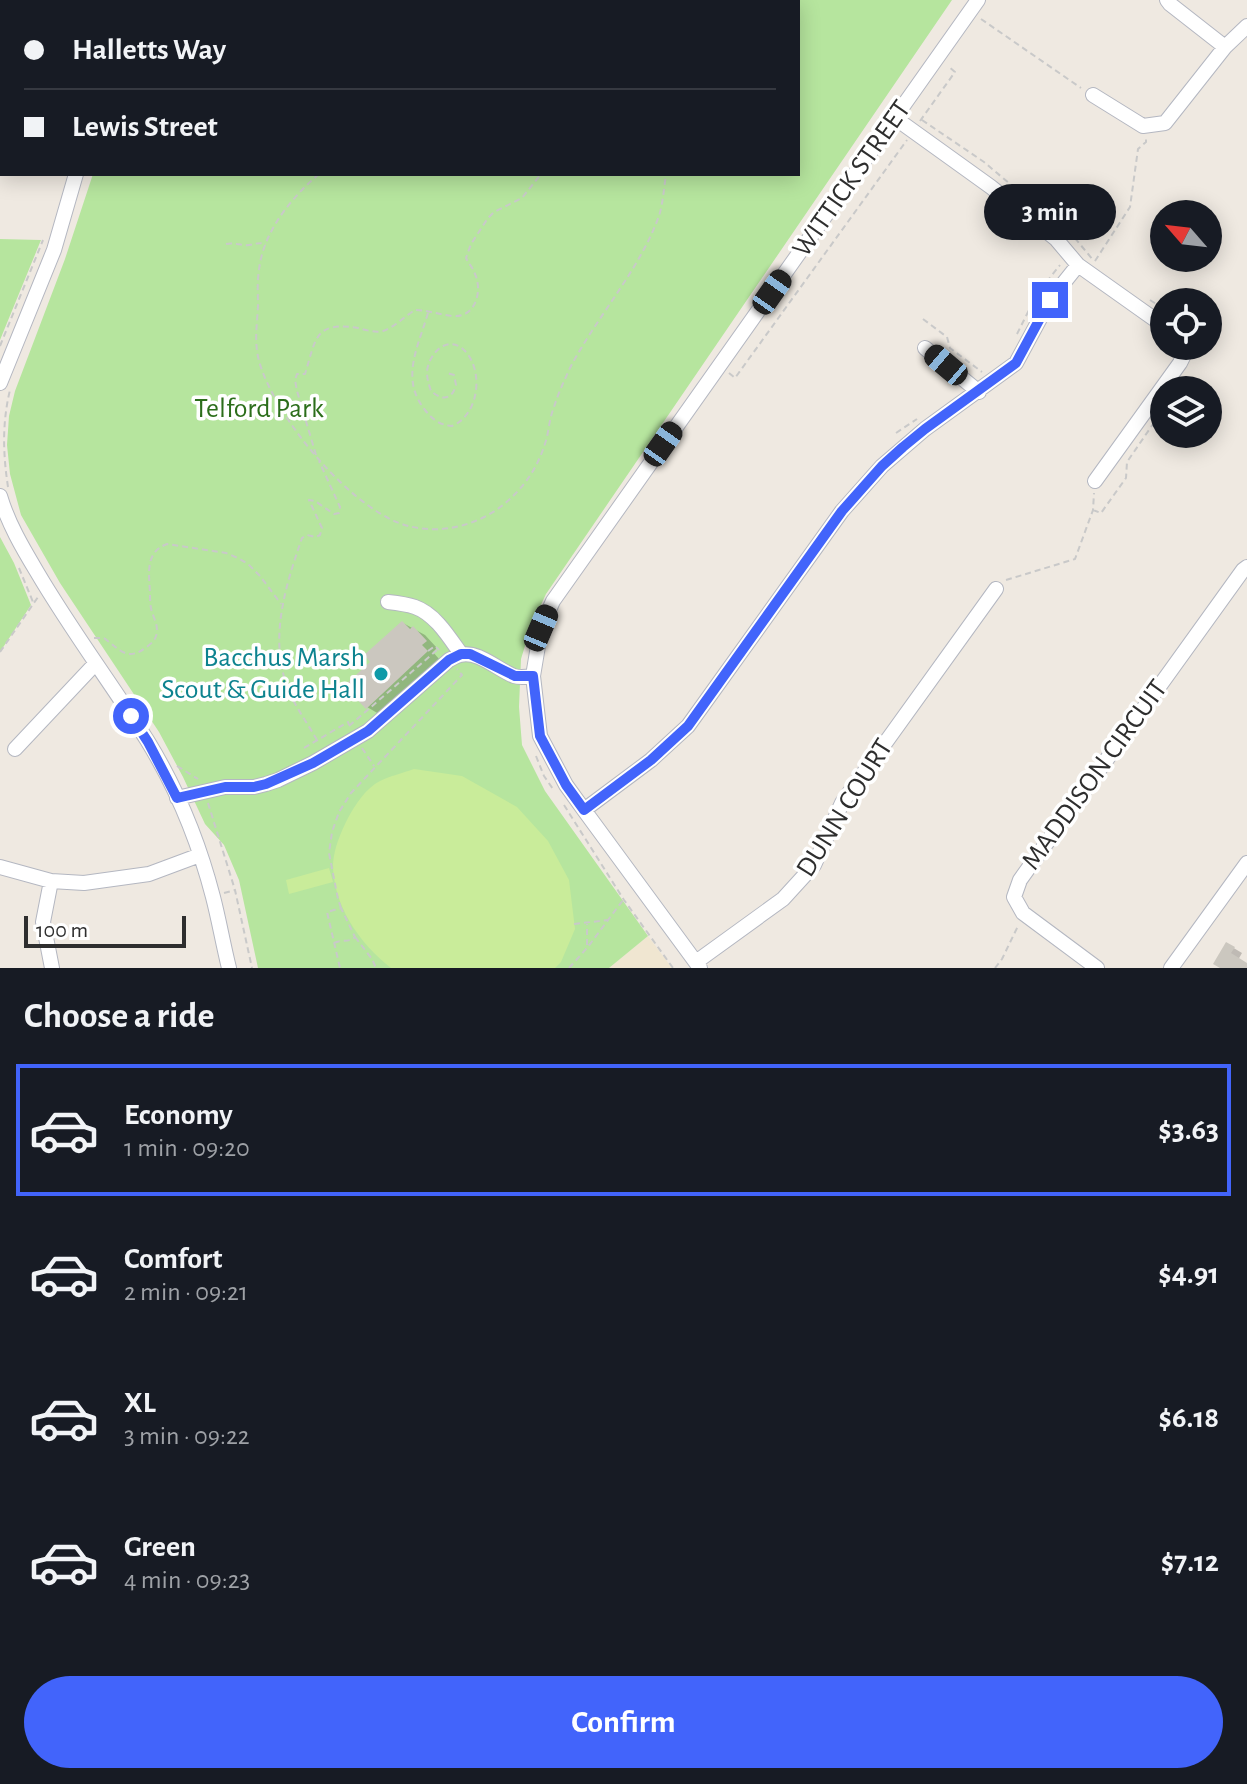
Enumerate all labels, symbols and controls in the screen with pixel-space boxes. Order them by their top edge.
text: Halletts Way [72,35,226,65]
street label: WITTICK STREET [788,95,916,262]
text: Lewis Street [72,112,218,142]
callout: 3 min [984,184,1116,240]
text: 3 min [1022,199,1078,225]
north arrow [1150,200,1222,272]
map controls [1150,200,1222,448]
car [748,265,796,319]
route end [1032,282,1068,318]
button: locate [1150,288,1222,360]
car [920,340,972,390]
button: layers [1150,376,1222,448]
park label: Telford Park [194,395,324,423]
car [639,417,687,471]
car [521,601,561,655]
place label: Bacchus Marsh Scout & Guide Hall [161,644,365,704]
marker: Bacchus Marsh Scout & Guide Hall [372,665,390,683]
street label: MADDISON CIRCUIT [1017,675,1173,875]
route start [113,698,149,734]
street label: DUNN COURT [792,734,898,882]
scale bar [24,912,186,948]
text: 100 m [36,919,88,941]
text: Choose a ride [24,998,214,1034]
icon: car [28,1094,100,1166]
text: Economy [124,1100,233,1130]
text: $3.63 [1158,1115,1219,1145]
text: 1 min · 09:20 [124,1135,250,1161]
icon: car [28,1238,100,1310]
text: Comfort [124,1244,223,1274]
text: $4.91 [1158,1259,1219,1289]
text: 2 min · 09:21 [124,1279,248,1305]
icon: car [28,1382,100,1454]
text: XL [124,1388,156,1418]
text: $6.18 [1159,1403,1219,1433]
text: 3 min · 09:22 [124,1423,250,1449]
icon: car [28,1526,100,1598]
text: Green [124,1532,196,1562]
text: $7.12 [1161,1547,1219,1577]
text: 4 min · 09:23 [124,1567,250,1593]
button: Confirm [24,1676,1223,1768]

